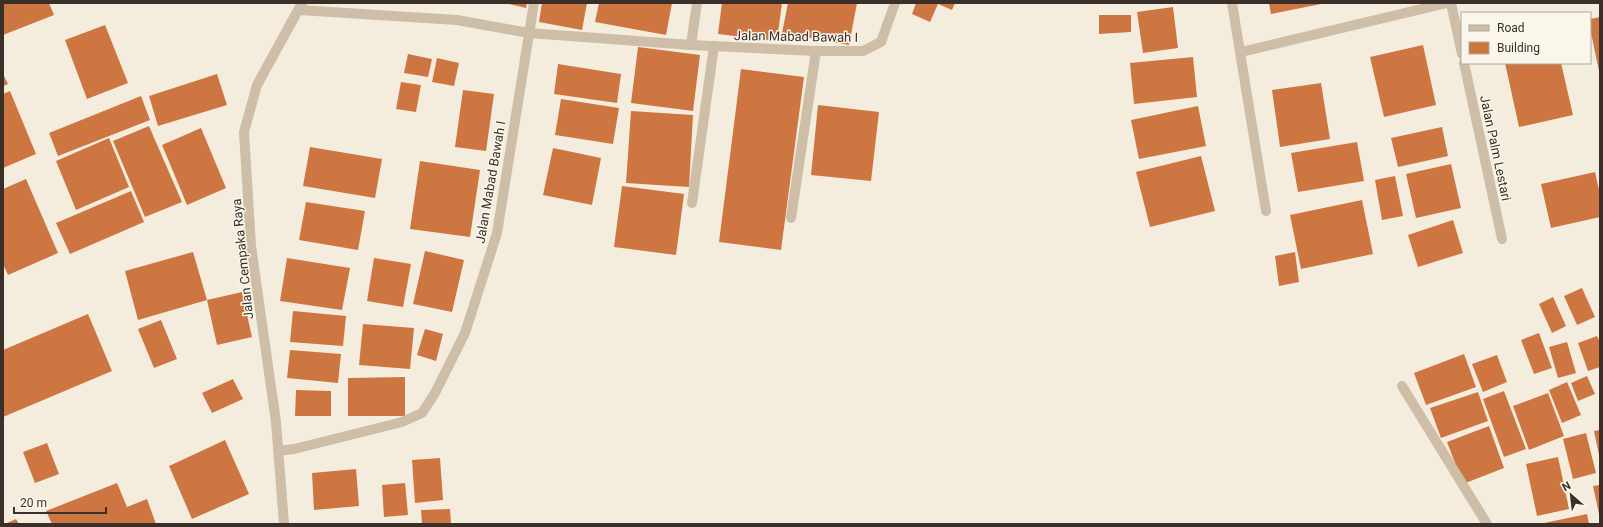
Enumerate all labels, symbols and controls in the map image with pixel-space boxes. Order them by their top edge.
legend [1461,12,1591,64]
text: Road [1497,21,1525,35]
street label: Jalan Mabad Bawah I [734,28,858,45]
text: Building [1497,41,1540,55]
street label: Jalan Palm Lestari [1477,94,1514,202]
street label: Jalan Mabad Bawah I [472,120,509,245]
street label: Jalan Cempaka Raya [229,198,256,320]
north arrow [1551,475,1591,515]
text: N [1560,479,1573,494]
scale bar [14,489,106,515]
text: 20 m [20,496,47,510]

